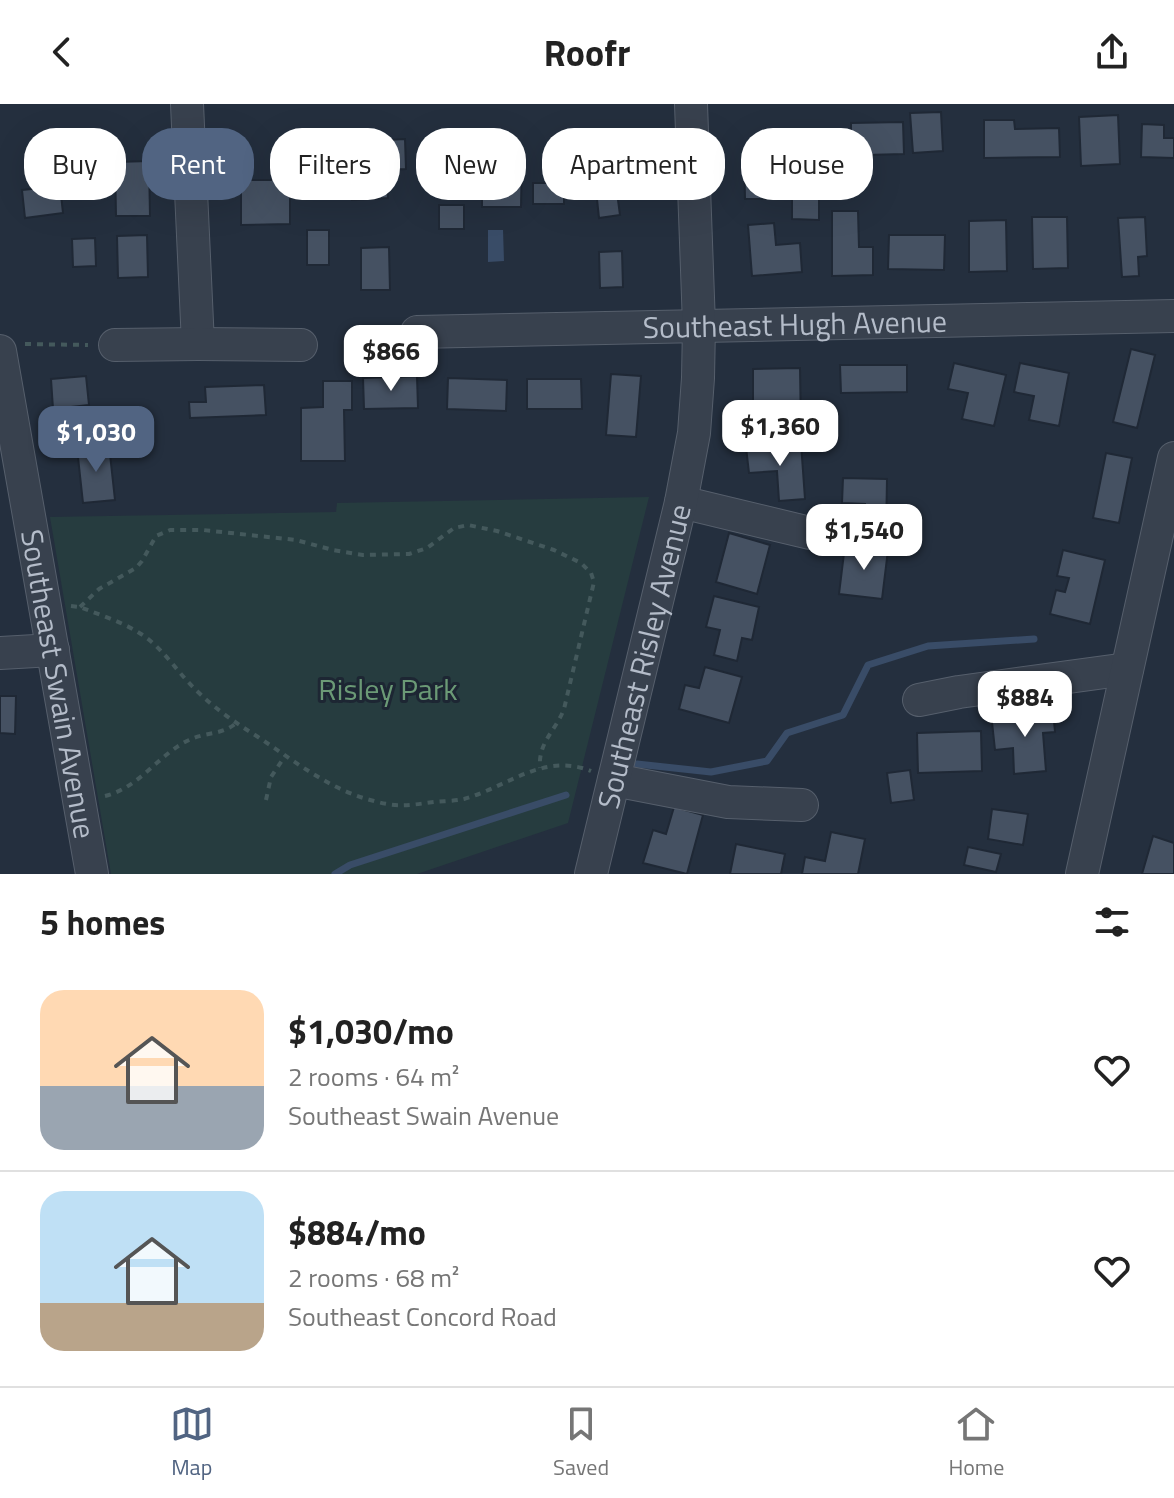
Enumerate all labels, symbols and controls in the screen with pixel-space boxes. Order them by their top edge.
text: Roofr [544,25,630,80]
icon: back [40,30,84,74]
icon: share [1090,30,1134,74]
chip: Buy [24,128,126,200]
chip: Rent [142,128,254,200]
chip: Filters [270,128,400,200]
chip: New [416,128,526,200]
chip: Apartment [542,128,725,200]
chip: House [741,128,873,200]
street label: Southeast Hugh Avenue [642,298,947,350]
pin: $866 [344,325,438,393]
text: $866 [362,331,420,370]
pin: $1,360 [715,400,845,468]
pin: $1,030 [31,406,161,474]
text: $1,360 [740,406,820,445]
text: $1,030 [56,412,136,451]
street label: Southeast Risley Avenue [585,499,703,813]
pin: $1,540 [799,504,929,572]
text: $1,540 [824,510,904,549]
street label: Southeast Swain Avenue [9,526,108,842]
park label: Risley Park [318,666,458,712]
pin: $884 [978,671,1072,739]
text: $884 [996,677,1054,716]
text: 5 homes [40,896,165,948]
icon: filters [1090,900,1134,944]
text: $1,030/mo [288,1005,454,1057]
icon: home [104,1022,200,1118]
icon: heart [1090,1048,1134,1092]
text: 2 rooms · 64 m² [288,1057,459,1096]
text: Southeast Swain Avenue [288,1096,559,1135]
text: $884/mo [288,1206,426,1258]
icon: home [104,1223,200,1319]
icon: heart [1090,1249,1134,1293]
text: 2 rooms · 68 m² [288,1258,459,1297]
text: Southeast Concord Road [288,1297,557,1336]
tab: Map [170,1402,214,1484]
tab: Saved [553,1402,609,1484]
tab: Home [948,1402,1004,1484]

